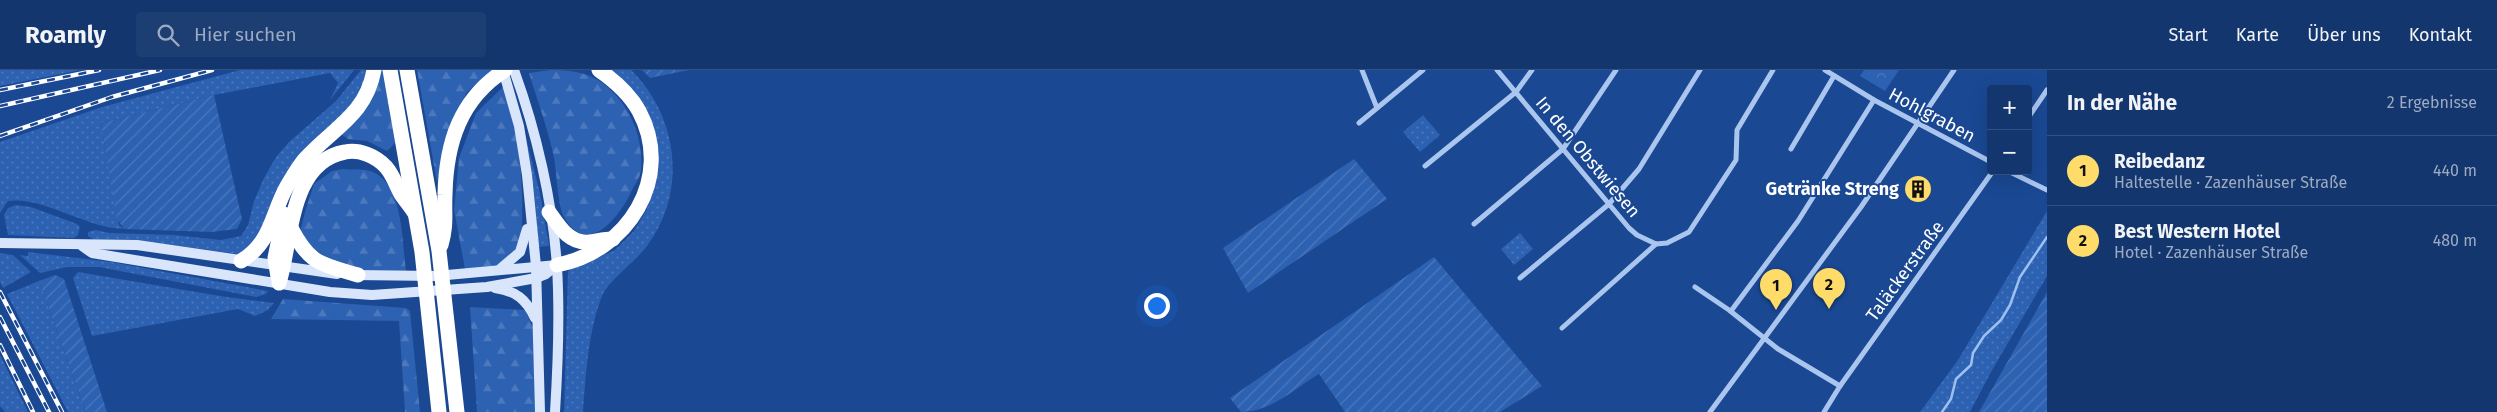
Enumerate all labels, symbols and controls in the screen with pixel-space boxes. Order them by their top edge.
search box [136,12,486,57]
text: Roamly [25,21,106,49]
icon: search [154,21,182,49]
text: Hier suchen [194,23,297,46]
text: Start [2168,24,2208,46]
text: Karte [2236,24,2279,46]
text: Über uns [2307,24,2381,46]
text: Kontakt [2409,24,2472,46]
street label: Hohlgraben [1885,83,1979,147]
map controls [1987,85,2032,175]
button: + [1987,85,2032,130]
text: In der Nähe [2067,90,2177,116]
street label: In den Obstwiesen [1531,92,1645,222]
text: 2 Ergebnisse [2387,93,2477,112]
button: − [1987,130,2032,175]
text: Reibedanz [2114,150,2205,173]
text: 1 [2079,161,2087,180]
text: 440 m [2433,161,2477,180]
text: Haltestelle · Zazenhäuser Straße [2114,173,2347,192]
building icon: Getränke Streng [1903,174,1933,204]
place label: Getränke Streng [1766,178,1899,200]
street label: Taläckerstraße [1861,217,1949,325]
text: Best Western Hotel [2114,220,2280,243]
text: 2 [2079,231,2087,250]
text: 480 m [2433,231,2477,250]
text: Hotel · Zazenhäuser Straße [2114,243,2308,262]
pin: 2 [1813,268,1845,309]
pin: 1 [1760,269,1792,310]
your location [1144,293,1170,319]

